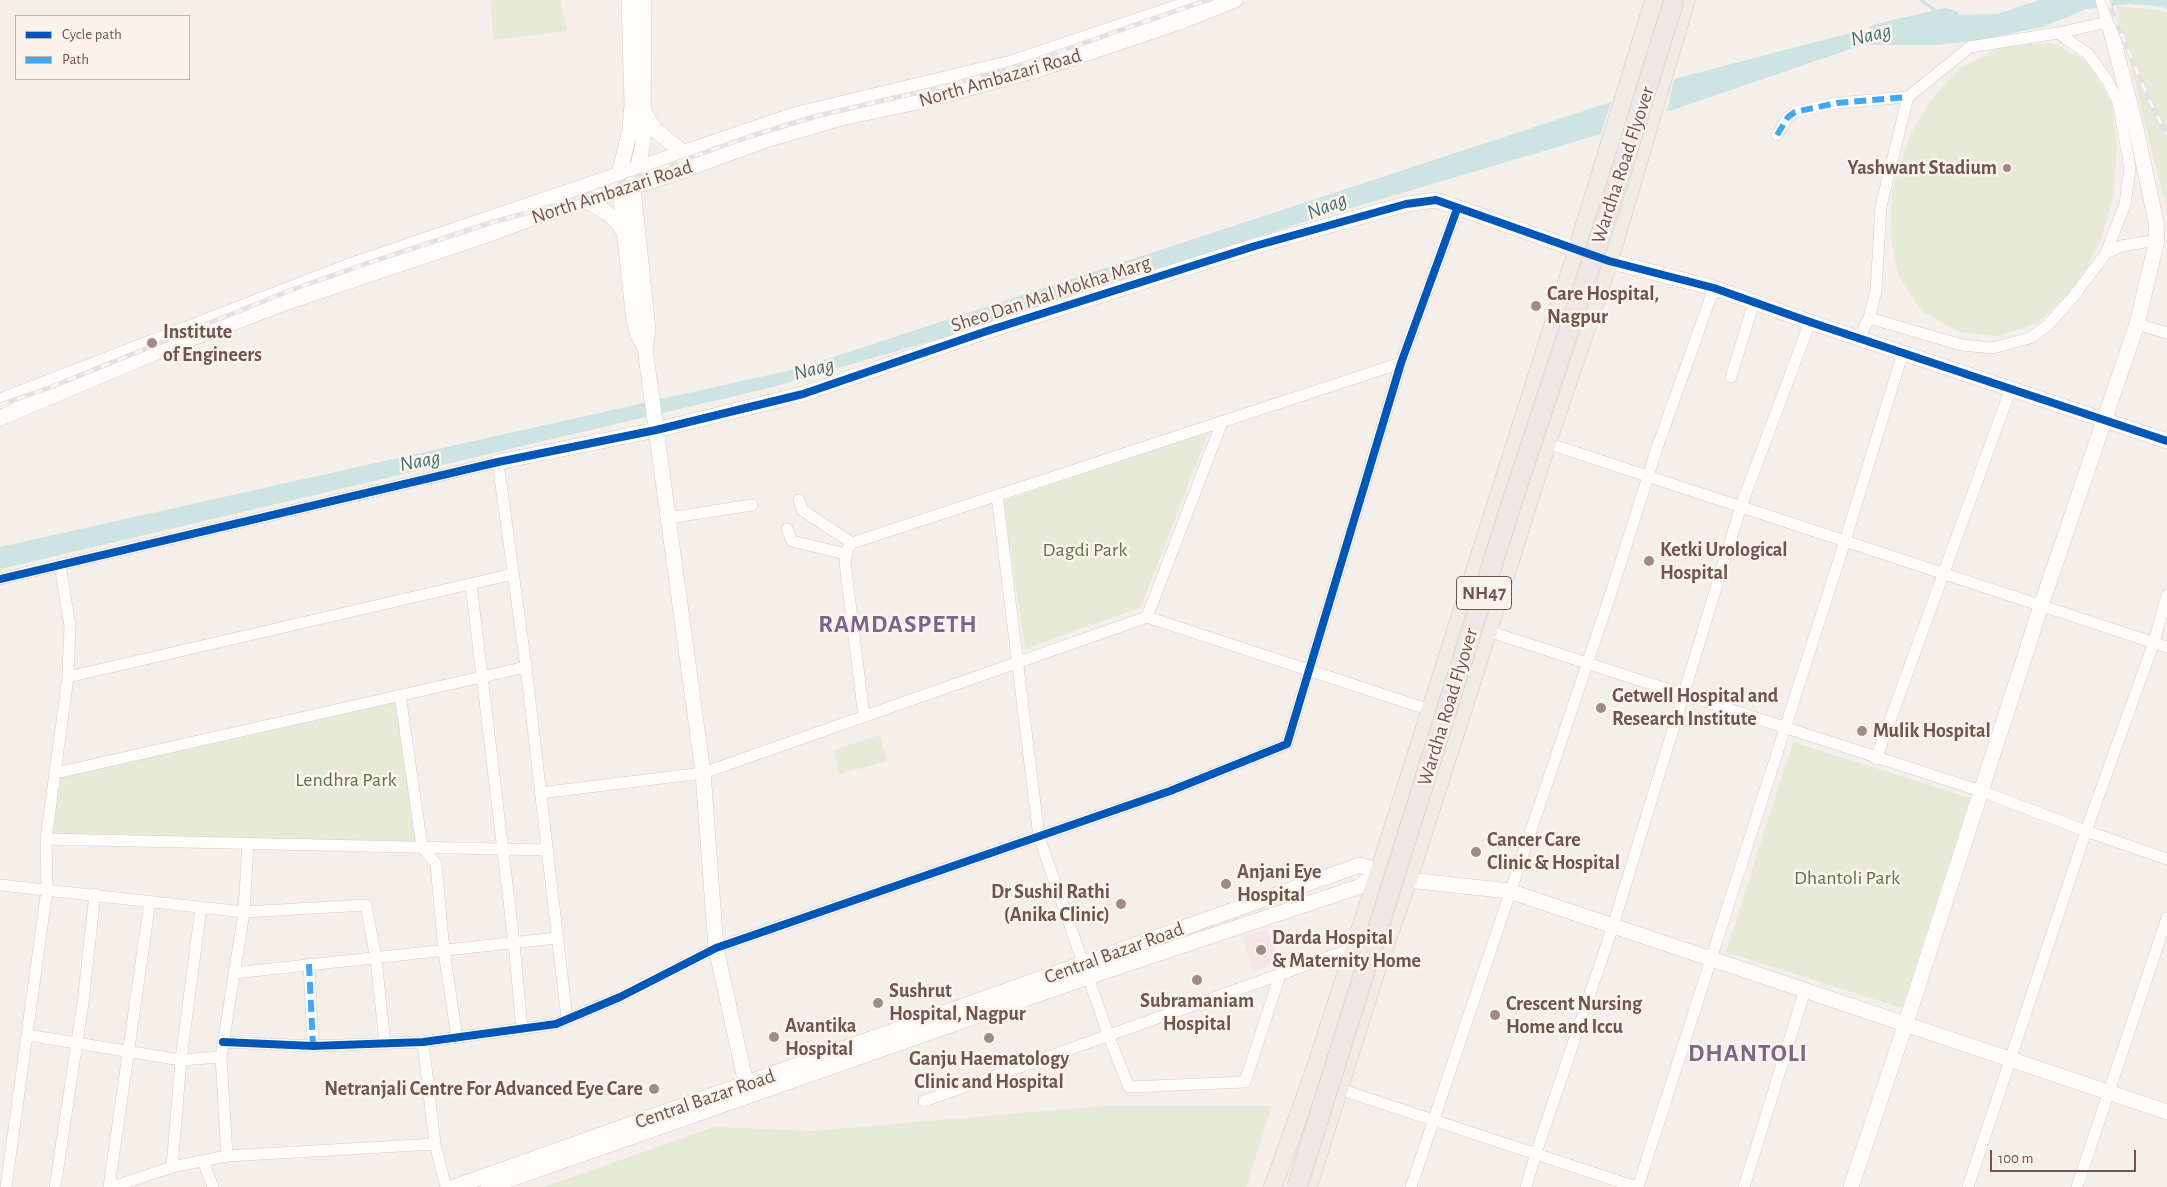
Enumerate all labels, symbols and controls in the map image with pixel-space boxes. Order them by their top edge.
legend [15,15,190,80]
water label: Naag [1848,18,1894,52]
text: Cycle path [62,27,122,42]
street label: North Ambazari Road [916,43,1084,113]
text: Path [62,52,89,67]
street label: Wardha Road Flyover [1586,83,1660,247]
street label: North Ambazari Road [528,155,696,229]
place label: Yashwant Stadium [1847,156,1997,180]
marker: Yashwant Stadium [2001,162,2013,174]
water label: Naag [1303,187,1351,225]
street label: Sheo Dan Mal Mokha Marg [948,250,1154,338]
place label: Care Hospital, Nagpur [1547,282,1659,329]
marker: Care Hospital, Nagpur [1529,299,1543,313]
place label: Institute of Engineers [163,320,262,367]
marker: Institute of Engineers [145,336,159,350]
water label: Naag [791,352,837,386]
water label: Naag [397,445,443,477]
park label: Dagdi Park [1043,538,1127,562]
place label: Ketki Urological Hospital [1660,538,1788,585]
marker: Ketki Urological Hospital [1642,554,1656,568]
road number: NH47 [1456,576,1512,610]
district label: RAMDASPETH [817,609,979,639]
street label: Wardha Road Flyover [1413,625,1483,789]
place label: Getwell Hospital and Research Institute [1612,684,1778,731]
marker: Getwell Hospital and Research Institute [1594,701,1608,715]
place label: Mulik Hospital [1873,719,1991,743]
marker: Mulik Hospital [1855,724,1869,738]
park label: Lendhra Park [295,768,397,792]
place label: Cancer Care Clinic & Hospital [1487,828,1620,875]
marker: Cancer Care Clinic & Hospital [1469,845,1483,859]
place label: Anjani Eye Hospital [1237,860,1321,907]
park label: Dhantoli Park [1794,866,1900,890]
marker: Anjani Eye Hospital [1219,877,1233,891]
place label: Dr Sushil Rathi (Anika Clinic) [991,880,1110,927]
marker: Dr Sushil Rathi (Anika Clinic) [1114,897,1128,911]
street label: Central Bazar Road [1041,917,1187,989]
place label: Darda Hospital & Maternity Home [1272,926,1421,973]
marker: Darda Hospital & Maternity Home [1254,943,1268,957]
marker: Subramaniam Hospital [1190,973,1204,987]
place label: Sushrut Hospital, Nagpur [889,979,1026,1026]
place label: Subramaniam Hospital [1140,989,1254,1036]
place label: Crescent Nursing Home and Iccu [1506,992,1642,1039]
marker: Sushrut Hospital, Nagpur [871,996,885,1010]
marker: Crescent Nursing Home and Iccu [1488,1008,1502,1022]
place label: Avantika Hospital [785,1014,856,1061]
marker: Avantika Hospital [767,1030,781,1044]
marker: Ganju Haematology Clinic and Hospital [982,1031,996,1045]
district label: DHANTOLI [1687,1038,1809,1068]
place label: Ganju Haematology Clinic and Hospital [909,1047,1069,1094]
street label: Central Bazar Road [632,1064,778,1134]
place label: Netranjali Centre For Advanced Eye Care [324,1077,643,1101]
marker: Netranjali Centre For Advanced Eye Care [647,1082,661,1096]
scale bar [1992,1140,2138,1172]
text: 100 m [1998,1151,2033,1166]

